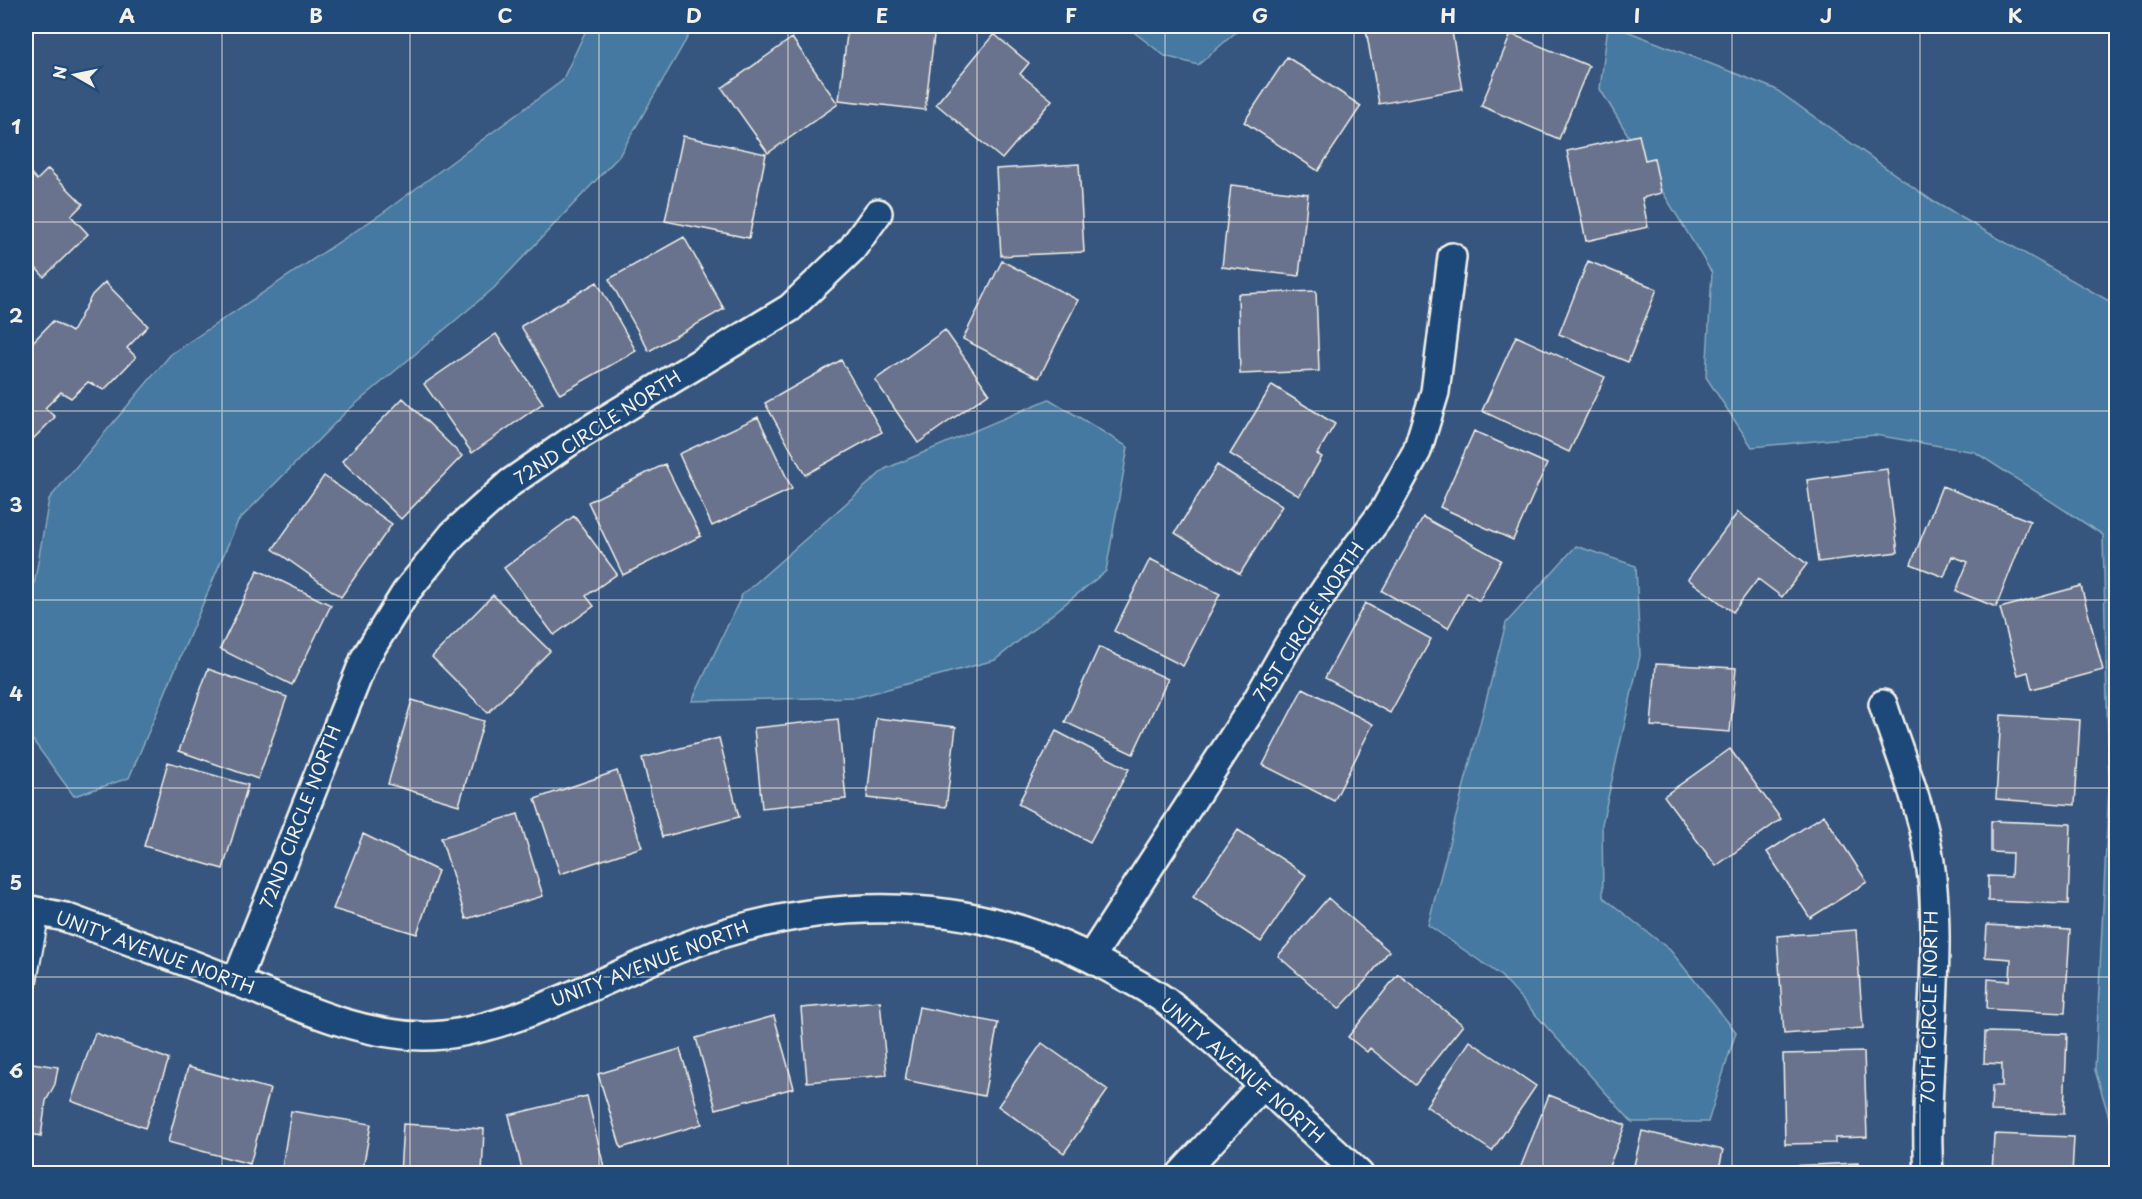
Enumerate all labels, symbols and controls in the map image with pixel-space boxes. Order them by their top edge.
text: A [119,0,135,30]
text: B [309,0,323,30]
text: C [497,0,513,30]
text: D [686,0,702,30]
text: E [876,0,888,30]
text: F [1065,0,1077,30]
text: G [1252,0,1268,30]
text: H [1440,0,1456,30]
text: I [1634,0,1640,30]
text: J [1820,0,1832,30]
text: K [2008,0,2023,30]
north arrow [45,45,105,105]
text: N [46,64,72,81]
text: 1 [11,111,21,141]
text: 2 [9,300,23,330]
street label: 72ND CIRCLE NORTH [508,363,686,491]
text: 3 [9,489,23,519]
street label: 71ST CIRCLE NORTH [1246,536,1370,706]
text: 4 [9,678,23,708]
street label: 72ND CIRCLE NORTH [252,721,347,912]
text: 5 [10,867,22,897]
street label: UNITY AVENUE NORTH [52,903,259,1000]
street label: 70TH CIRCLE NORTH [1913,910,1944,1104]
street label: UNITY AVENUE NORTH [547,912,752,1013]
street label: UNITY AVENUE NORTH [1155,991,1331,1149]
text: 6 [9,1055,23,1085]

